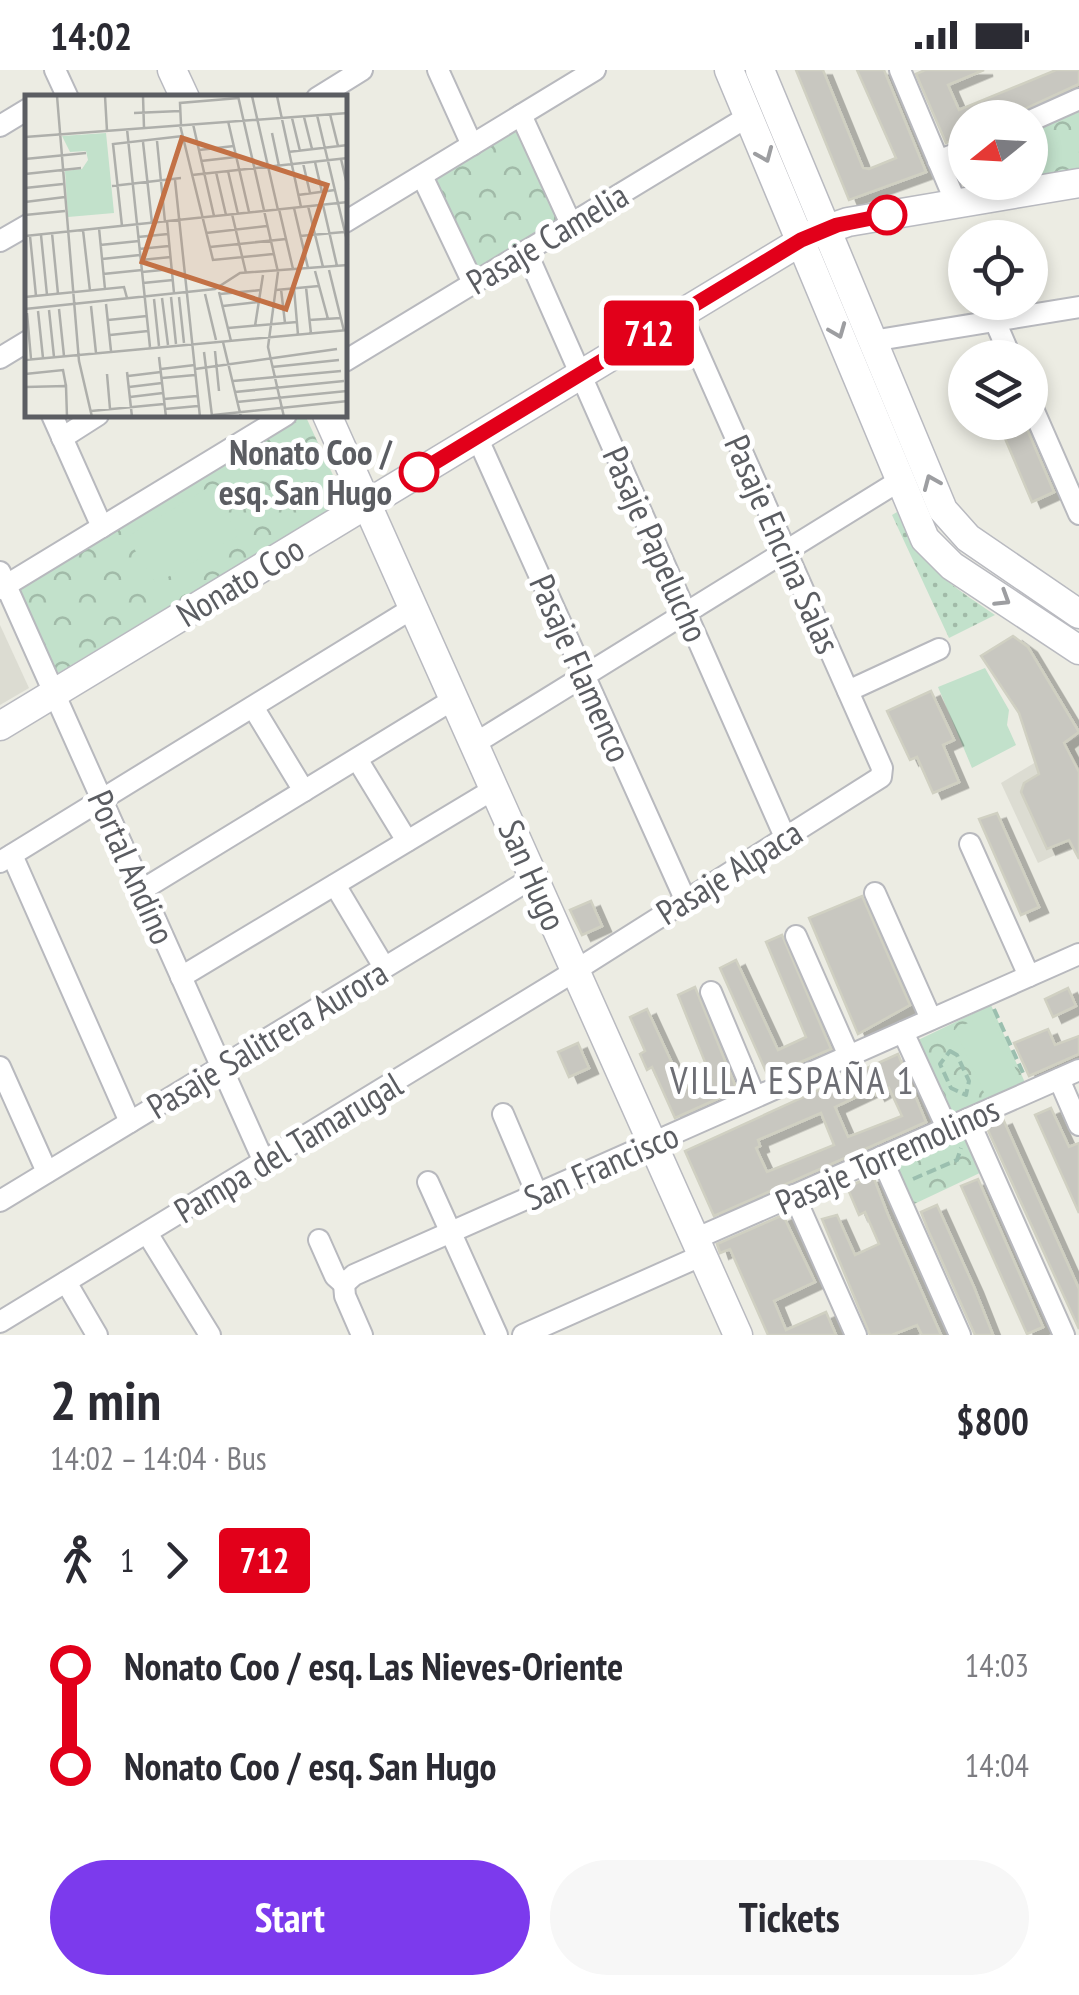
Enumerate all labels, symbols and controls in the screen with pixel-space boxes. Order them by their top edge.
text: 14:02 [50,11,132,60]
inset map [25,95,348,418]
north arrow [948,100,1048,200]
map controls [948,100,1048,440]
one-way arrow [753,145,773,163]
street label: Pasaje Camelia [458,172,636,304]
unlabelled marker [868,196,906,234]
button: locate [948,220,1048,320]
line badge: 712 [592,300,706,366]
text: 712 [624,310,674,356]
one-way arrow [826,321,846,339]
button: layers [948,340,1048,440]
street label: Pasaje Encina Salas [714,428,852,660]
place label: Nonato Coo / esq. San Hugo [219,429,393,515]
street label: Pasaje Papelucho [593,439,719,649]
marker: Nonato Coo / esq. San Hugo [400,453,438,491]
one-way arrow [923,474,943,492]
street label: Nonato Coo [168,525,312,637]
street label: Pasaje Flamenco [519,567,643,769]
one-way arrow [992,586,1010,605]
street label: Portal Andino [78,783,186,951]
street label: Pasaje Alpaca [647,809,811,935]
street label: San Hugo [488,813,578,937]
street label: Pasaje Salitrera Aurora [138,949,396,1129]
district label: VILLA ESPAÑA 1 [669,1055,916,1104]
street label: Pampa del Tamarugal [166,1061,410,1233]
street label: Pasaje Torremolinos [768,1085,1006,1225]
street label: San Francisco [517,1112,685,1220]
text: 2 min [50,1364,161,1435]
text: $800 [956,1396,1029,1445]
text: 14:02 – 14:04 · Bus [50,1437,267,1479]
icon: walk [50,1533,105,1588]
icon: forward [149,1533,204,1588]
text: 712 [239,1537,290,1583]
text: 1 [120,1539,134,1581]
text: Nonato Coo / esq. Las Nieves-Oriente [124,1641,623,1690]
text: 14:03 [965,1644,1029,1686]
text: Nonato Coo / esq. San Hugo [124,1741,497,1790]
text: 14:04 [965,1744,1029,1786]
button: Start [50,1860,530,1975]
button: Tickets [550,1860,1029,1975]

